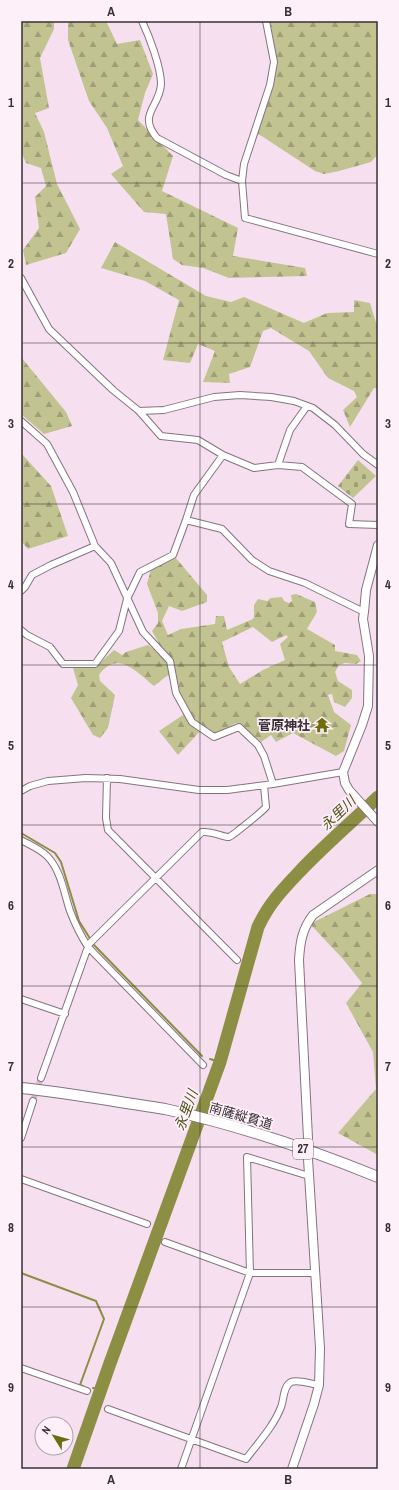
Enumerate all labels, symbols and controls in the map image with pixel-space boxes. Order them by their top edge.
text: A [107,3,115,20]
text: B [284,3,292,20]
text: 1 [8,94,14,111]
text: 1 [385,94,391,111]
text: 2 [8,255,14,272]
text: 2 [385,255,391,272]
text: 3 [8,415,14,432]
text: 3 [385,415,391,432]
text: 4 [8,576,14,593]
text: 4 [385,576,391,593]
temple icon: 菅原神社 [313,716,331,734]
place label: 菅原神社 [258,717,310,734]
text: 5 [8,737,14,754]
text: 5 [385,737,391,754]
water label: 永里川 [317,791,361,834]
text: 6 [8,897,14,914]
text: 6 [385,897,391,914]
text: 7 [8,1058,14,1075]
text: 7 [385,1058,391,1075]
water label: 永里川 [170,1085,202,1133]
street label: 南薩縦貫道 [207,1099,275,1133]
road number: 27 [293,1139,313,1159]
text: 8 [8,1219,14,1236]
text: 8 [385,1219,391,1236]
text: 9 [8,1379,14,1396]
text: 9 [385,1379,391,1396]
north arrow [34,1416,74,1456]
text: N [38,1423,54,1437]
text: A [107,1471,115,1488]
text: B [284,1471,292,1488]

